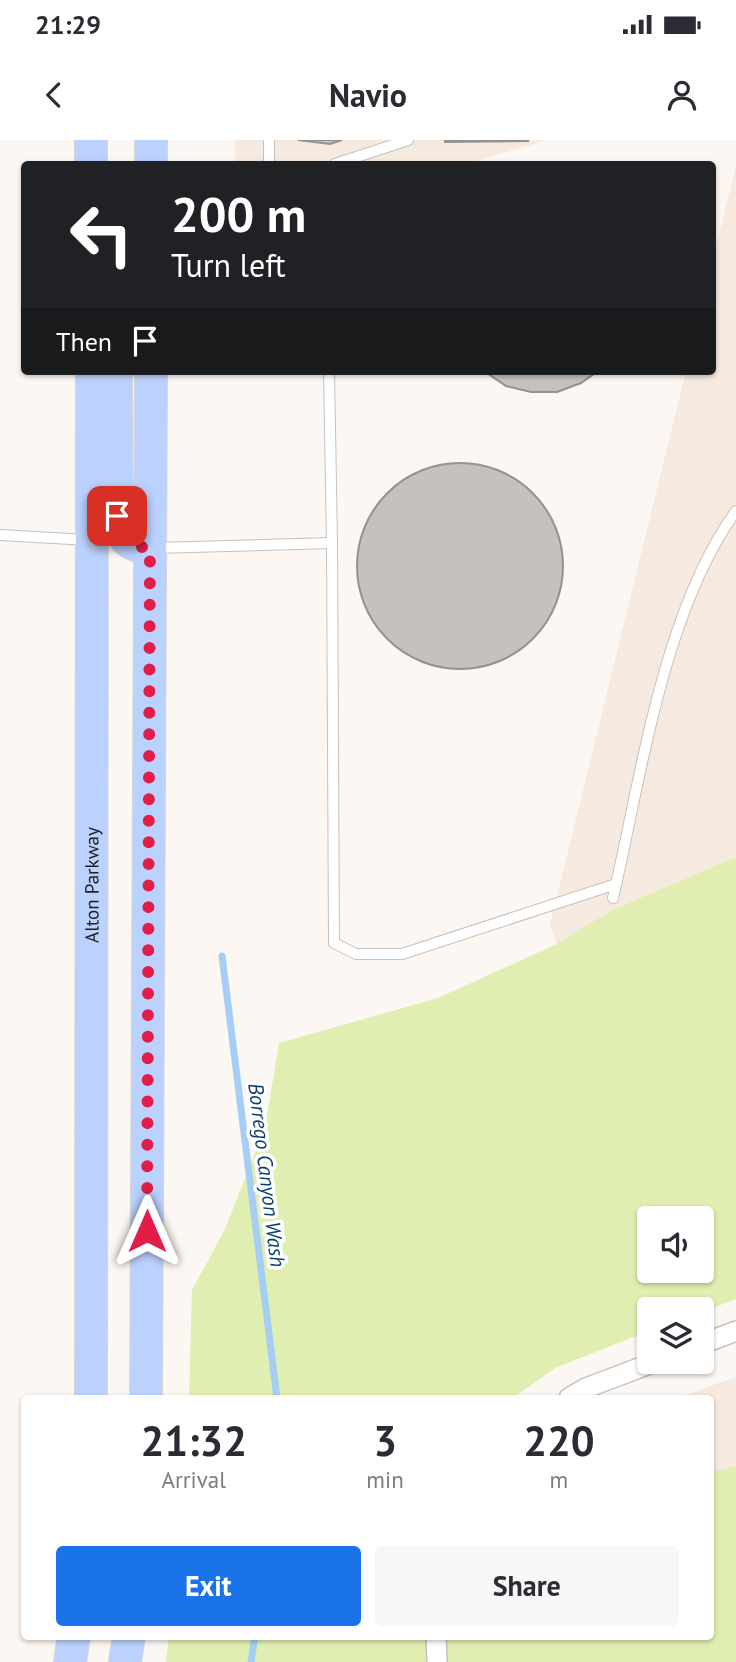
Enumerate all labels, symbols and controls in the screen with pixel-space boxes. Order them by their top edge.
text: 21:29 [35,8,101,41]
text: Navio [329,74,407,116]
icon: back [35,76,73,114]
icon: person [663,76,701,114]
text: 200 m [171,182,306,246]
icon: left [56,189,147,280]
text: Turn left [171,244,286,286]
icon: arrive [126,322,164,360]
text: Then [56,325,112,358]
pin [87,486,147,546]
icon: arrive [98,497,136,535]
street label: Alton Parkway [79,827,104,943]
water label: Borrego Canyon Wash [242,1081,292,1269]
position arrow [110,1194,184,1268]
map controls [637,1206,714,1374]
button: sound [637,1206,714,1283]
button: layers [637,1297,714,1374]
text: 21:32 [140,1413,247,1468]
text: 3 [373,1413,397,1468]
text: 220 [523,1413,595,1468]
text: Arrival [161,1465,226,1494]
text: min [366,1465,404,1494]
text: m [550,1465,568,1494]
button: Exit [56,1546,361,1626]
button: Share [375,1546,679,1626]

